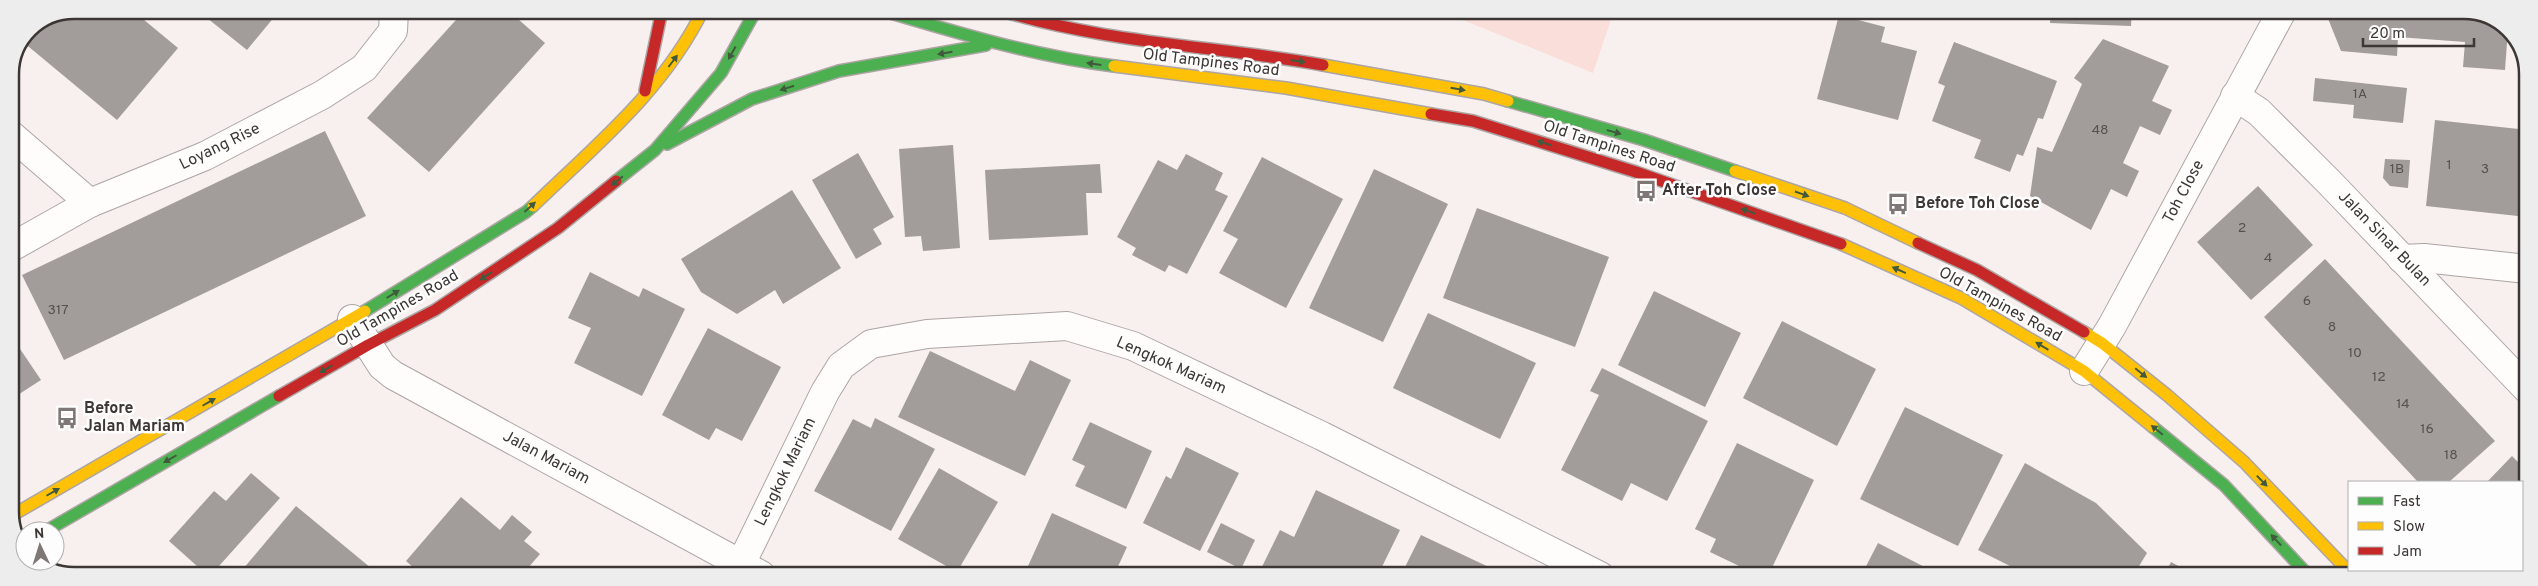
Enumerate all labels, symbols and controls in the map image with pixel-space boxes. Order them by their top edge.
scale bar [2363,15,2474,47]
text: 20 m [2370,25,2405,44]
one-way arrow [728,45,736,60]
street label: Old Tampines Road [1141,45,1281,81]
one-way arrow [936,49,952,57]
one-way arrow [667,55,678,68]
one-way arrow [1290,58,1306,66]
one-way arrow [1086,60,1102,68]
one-way arrow [779,85,794,92]
one-way arrow [1450,86,1466,94]
house number: 1A [2353,86,2367,103]
street label: Old Tampines Road [1540,116,1678,178]
street label: Loyang Rise [176,119,264,175]
house number: 48 [2091,122,2109,139]
one-way arrow [1607,128,1622,136]
one-way arrow [1536,139,1551,147]
street label: Toh Close [2159,157,2209,227]
house number: 1 [2446,157,2452,174]
house number: 1B [2390,161,2404,178]
house number: 3 [2481,161,2489,178]
one-way arrow [611,175,624,186]
bus stop icon: After Toh Close [1633,178,1659,204]
place label: After Toh Close [1662,181,1777,201]
street label: Jalan Sinar Bulan [2333,187,2435,291]
one-way arrow [1795,190,1810,198]
bus stop icon: Before Toh Close [1885,191,1911,217]
place label: Before Toh Close [1915,194,2040,214]
one-way arrow [524,201,536,213]
one-way arrow [1740,207,1755,215]
house number: 2 [2238,220,2246,237]
house number: 4 [2264,250,2272,267]
street label: Old Tampines Road [1935,263,2065,347]
street label: Old Tampines Road [333,266,463,352]
one-way arrow [1892,266,1906,274]
one-way arrow [479,271,492,281]
one-way arrow [387,289,400,298]
house number: 6 [2303,293,2311,310]
house number: 317 [48,302,68,319]
house number: 8 [2328,319,2336,336]
street label: Lengkok Mariam [1113,333,1229,399]
one-way arrow [2036,342,2049,351]
house number: 10 [2348,345,2362,362]
one-way arrow [318,365,333,373]
one-way arrow [2134,368,2147,379]
house number: 12 [2372,369,2386,386]
house number: 14 [2396,396,2410,413]
one-way arrow [201,398,216,406]
place label: Before Jalan Mariam [84,399,185,437]
bus stop icon: Before Jalan Mariam [54,405,80,431]
street label: Lengkok Mariam [751,414,821,530]
house number: 16 [2420,421,2434,438]
one-way arrow [2150,425,2163,436]
street label: Jalan Mariam [499,427,593,489]
house number: 18 [2444,447,2458,464]
one-way arrow [163,455,176,464]
one-way arrow [2256,475,2268,487]
legend [2348,481,2523,571]
one-way arrow [45,488,60,496]
text: Fast [2393,493,2421,512]
text: Slow [2393,518,2425,537]
north arrow [15,521,65,571]
text: N [34,526,45,543]
one-way arrow [2270,535,2282,547]
text: Jam [2393,543,2422,562]

